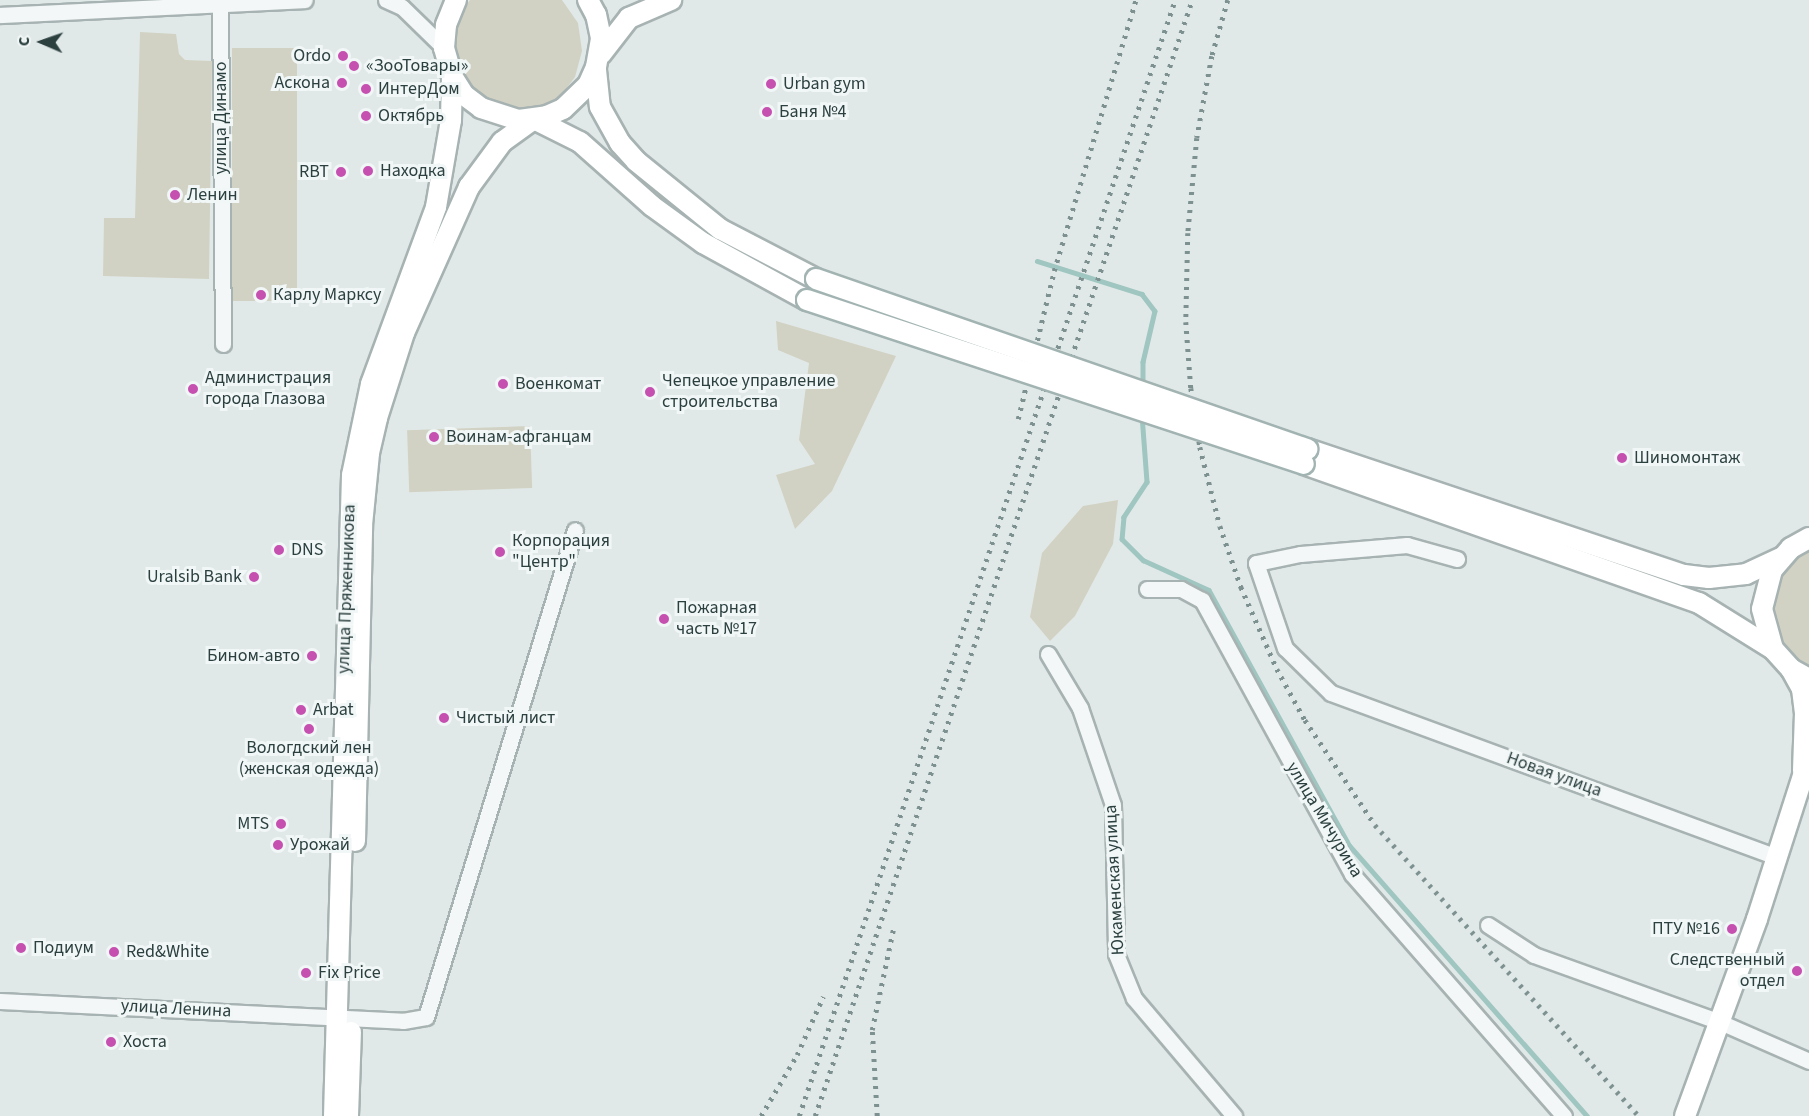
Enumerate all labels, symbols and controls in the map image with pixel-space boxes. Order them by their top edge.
north arrow [12,12,72,72]
text: С [13,36,35,46]
place label: Ordo [293,45,331,67]
marker: Ordo [336,49,350,63]
place label: «ЗооТовары» [366,55,468,77]
marker: «ЗооТовары» [347,59,361,73]
street label: улица Динамо [210,62,232,174]
place label: Аскона [274,72,330,94]
place label: Urban gym [783,73,866,95]
marker: Аскона [335,76,349,90]
marker: Urban gym [764,77,778,91]
place label: ИнтерДом [378,78,460,100]
marker: ИнтерДом [359,82,373,96]
place label: Баня №4 [779,101,847,123]
place label: Октябрь [378,105,444,127]
marker: Баня №4 [760,105,774,119]
marker: Октябрь [359,109,373,123]
place label: Находка [380,160,446,182]
place label: RBT [299,161,329,183]
marker: Находка [361,164,375,178]
marker: RBT [334,165,348,179]
place label: Ленин [187,184,238,206]
marker: Ленин [168,188,182,202]
place label: Карлу Марксу [273,284,382,306]
marker: Карлу Марксу [254,288,268,302]
place label: Администрация города Глазова [205,368,331,410]
place label: Чепецкое управление строительства [662,371,836,413]
place label: Военкомат [515,373,601,395]
marker: Военкомат [496,377,510,391]
marker: Администрация города Глазова [186,382,200,396]
marker: Чепецкое управление строительства [643,385,657,399]
place label: Воинам-афганцам [446,426,592,448]
marker: Воинам-афганцам [427,430,441,444]
place label: Шиномонтаж [1634,447,1740,469]
marker: Шиномонтаж [1615,451,1629,465]
street label: улица Пряженникова [333,504,361,674]
place label: Корпорация "Центр" [512,531,610,574]
place label: DNS [291,539,323,561]
marker: DNS [272,543,286,557]
marker: Корпорация "Центр" [493,545,507,559]
place label: Uralsib Bank [147,566,242,588]
marker: Uralsib Bank [247,570,261,584]
place label: Пожарная часть №17 [676,598,757,640]
marker: Пожарная часть №17 [657,612,671,626]
place label: Бином-авто [207,645,300,667]
marker: Бином-авто [305,649,319,663]
place label: Arbat [313,699,354,721]
marker: Arbat [294,703,308,717]
place label: Чистый лист [456,707,555,729]
marker: Чистый лист [437,711,451,725]
marker: Вологдский лен (женская одежда) [302,722,316,736]
place label: Вологдский лен (женская одежда) [239,738,379,780]
street label: Новая улица [1503,748,1605,802]
street label: улица Мичурина [1281,758,1367,882]
street label: Юкаменская улица [1100,804,1130,956]
place label: MTS [237,813,269,835]
marker: MTS [274,817,288,831]
place label: Урожай [290,834,350,856]
marker: Урожай [271,838,285,852]
place label: ПТУ №16 [1652,918,1720,940]
marker: ПТУ №16 [1725,922,1739,936]
place label: Подиум [33,937,94,959]
marker: Подиум [14,941,28,955]
place label: Red&White [126,941,209,963]
marker: Red&White [107,945,121,959]
place label: Следственный отдел [1670,950,1785,992]
place label: Fix Price [318,962,381,984]
marker: Следственный отдел [1790,964,1804,978]
marker: Fix Price [299,966,313,980]
street label: улица Ленина [120,995,232,1023]
place label: Хоста [123,1031,167,1053]
marker: Хоста [104,1035,118,1049]

